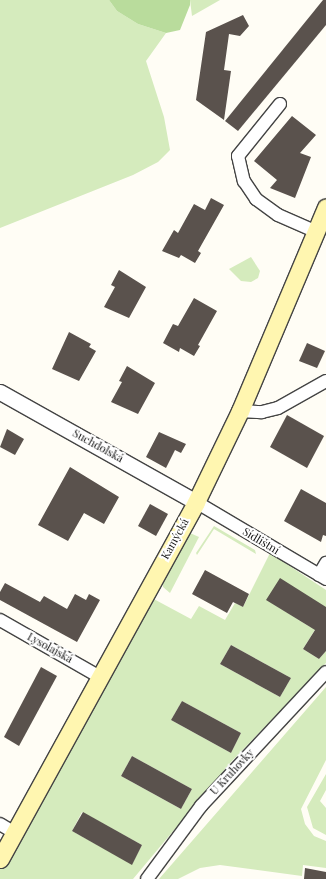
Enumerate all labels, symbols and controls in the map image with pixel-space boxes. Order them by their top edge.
street label: Suchdolská [70,427,126,465]
street label: Kamýcká [158,516,192,562]
street label: Sídlištní [240,525,282,557]
street label: Lysolajská [25,630,75,666]
street label: U Kruhovky [207,746,257,798]

